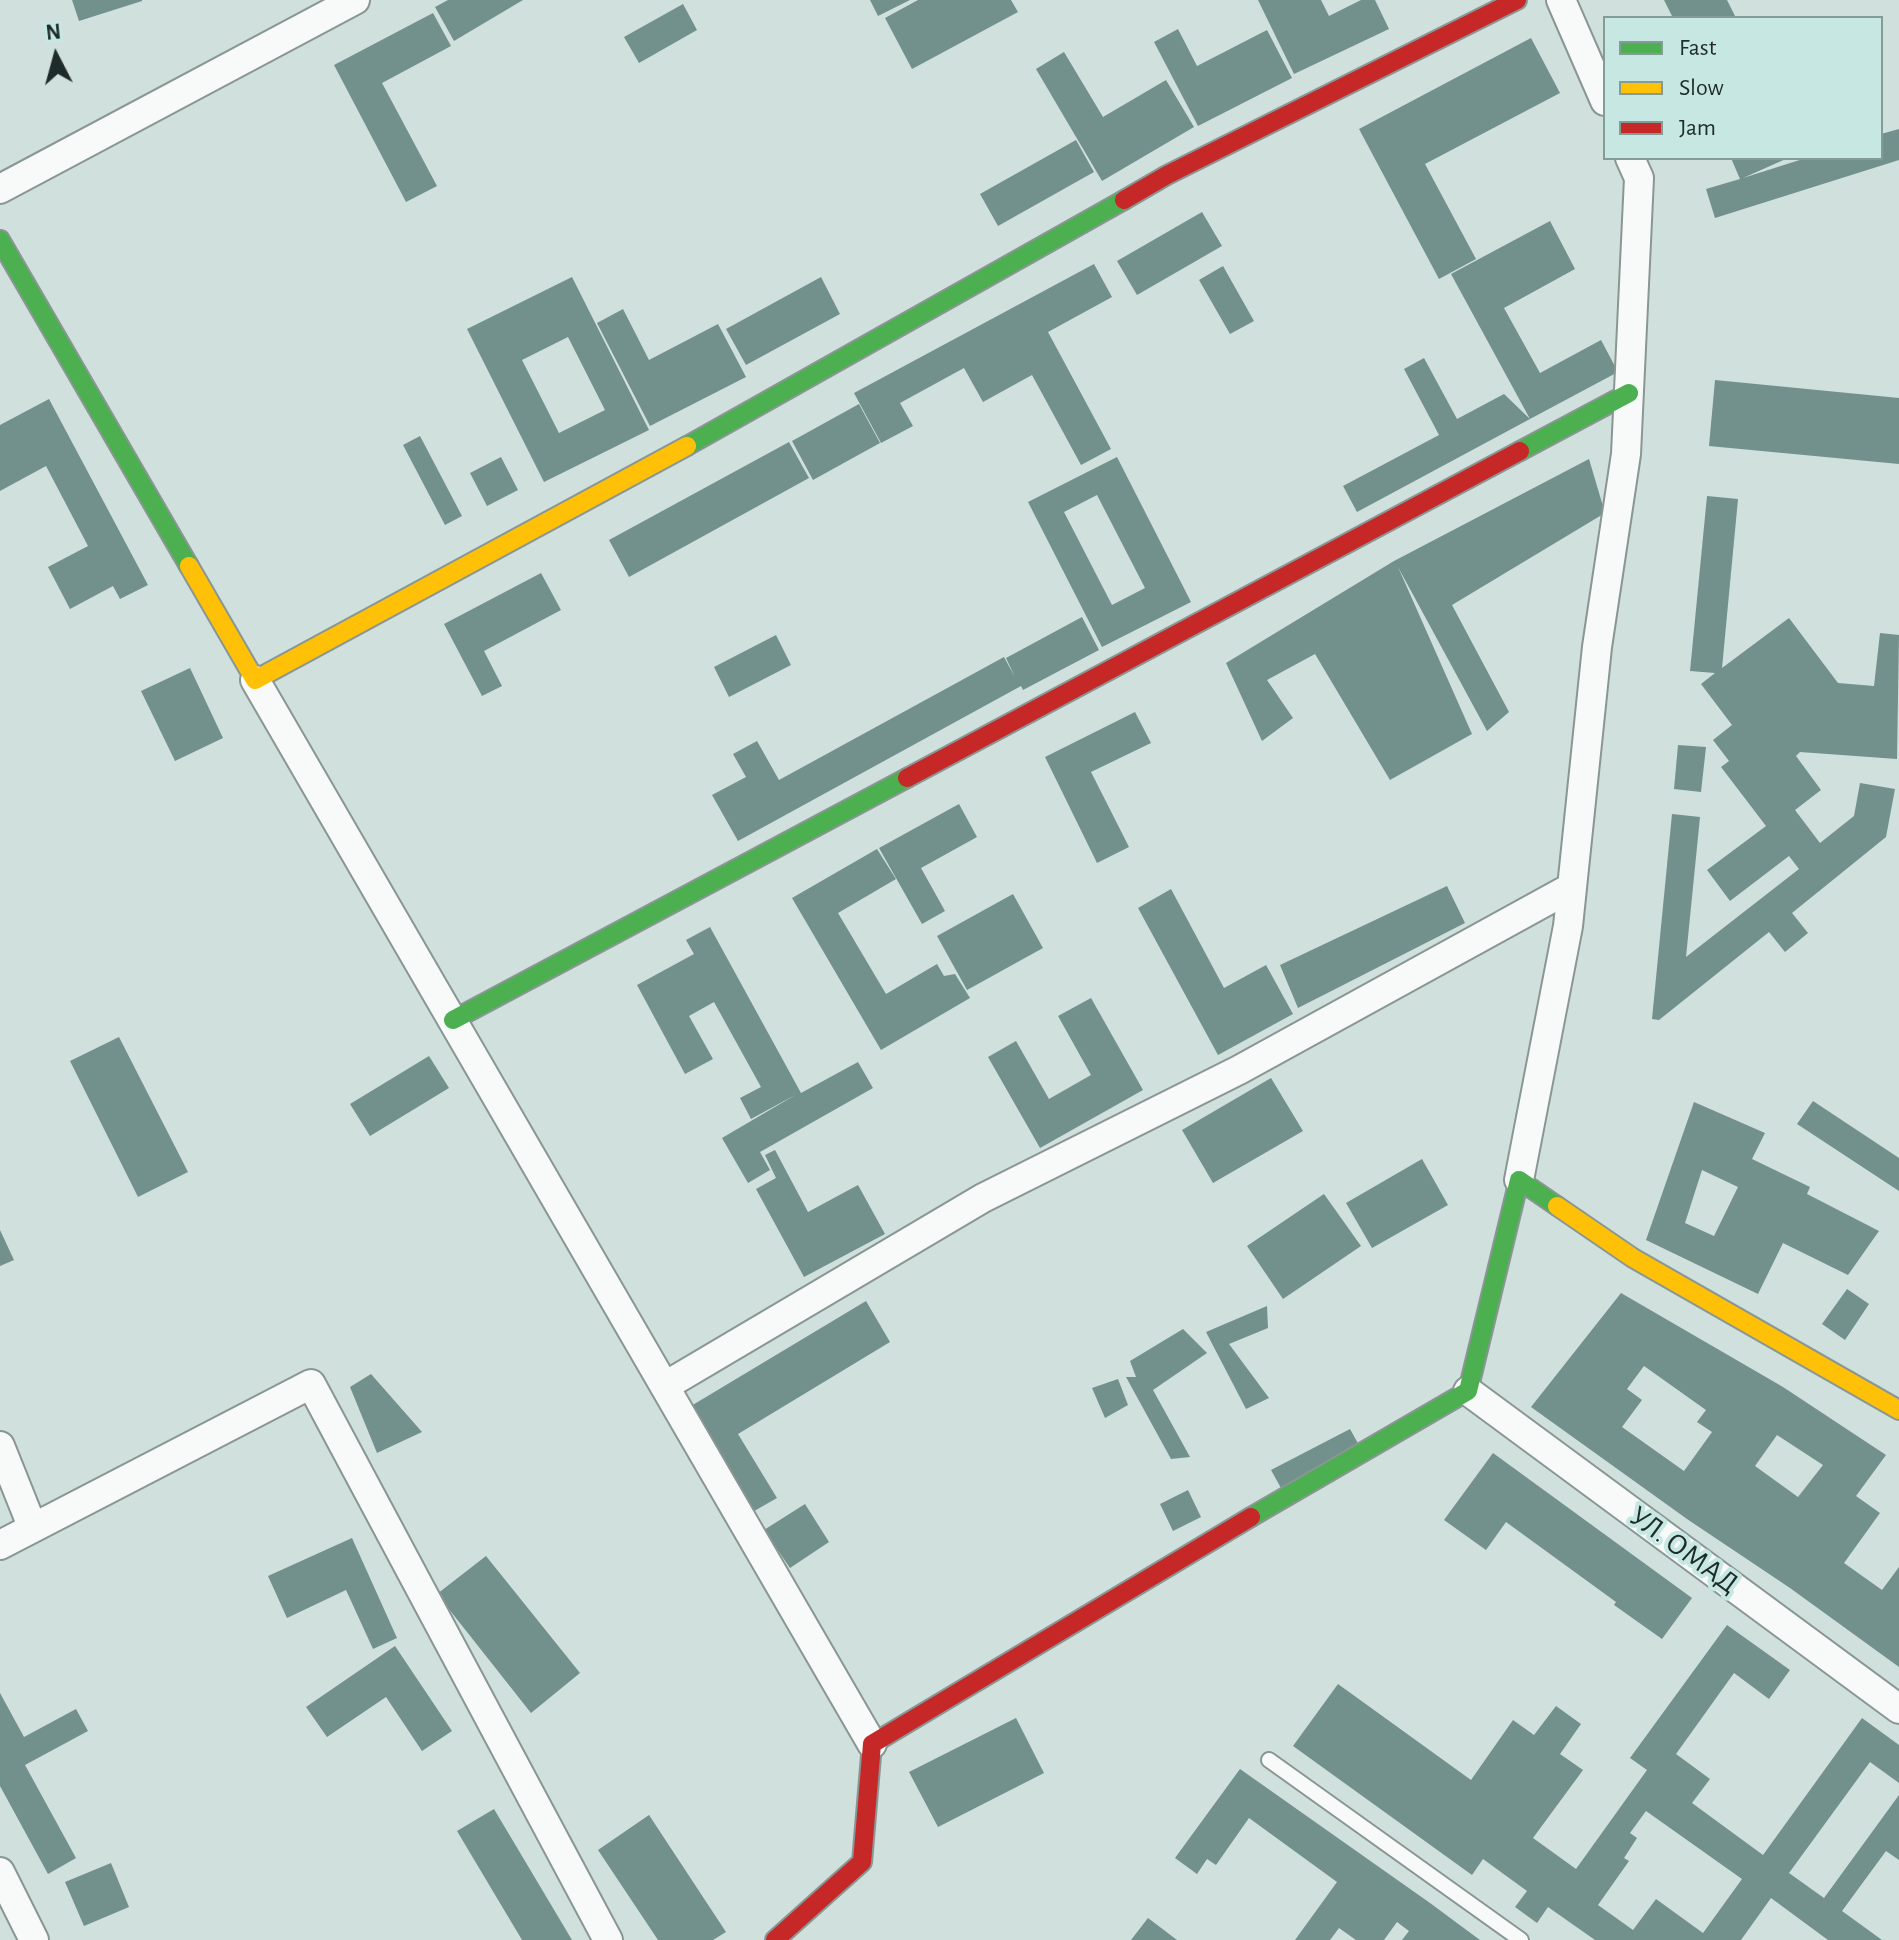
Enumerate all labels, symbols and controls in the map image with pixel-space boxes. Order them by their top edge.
north arrow [16,16,96,96]
legend [1603,16,1883,160]
text: N [45,20,62,44]
text: Fast [1679,36,1716,60]
text: Slow [1679,76,1724,100]
text: Jam [1679,116,1716,140]
street label: УЛ. ОМАД [1622,1498,1746,1602]

